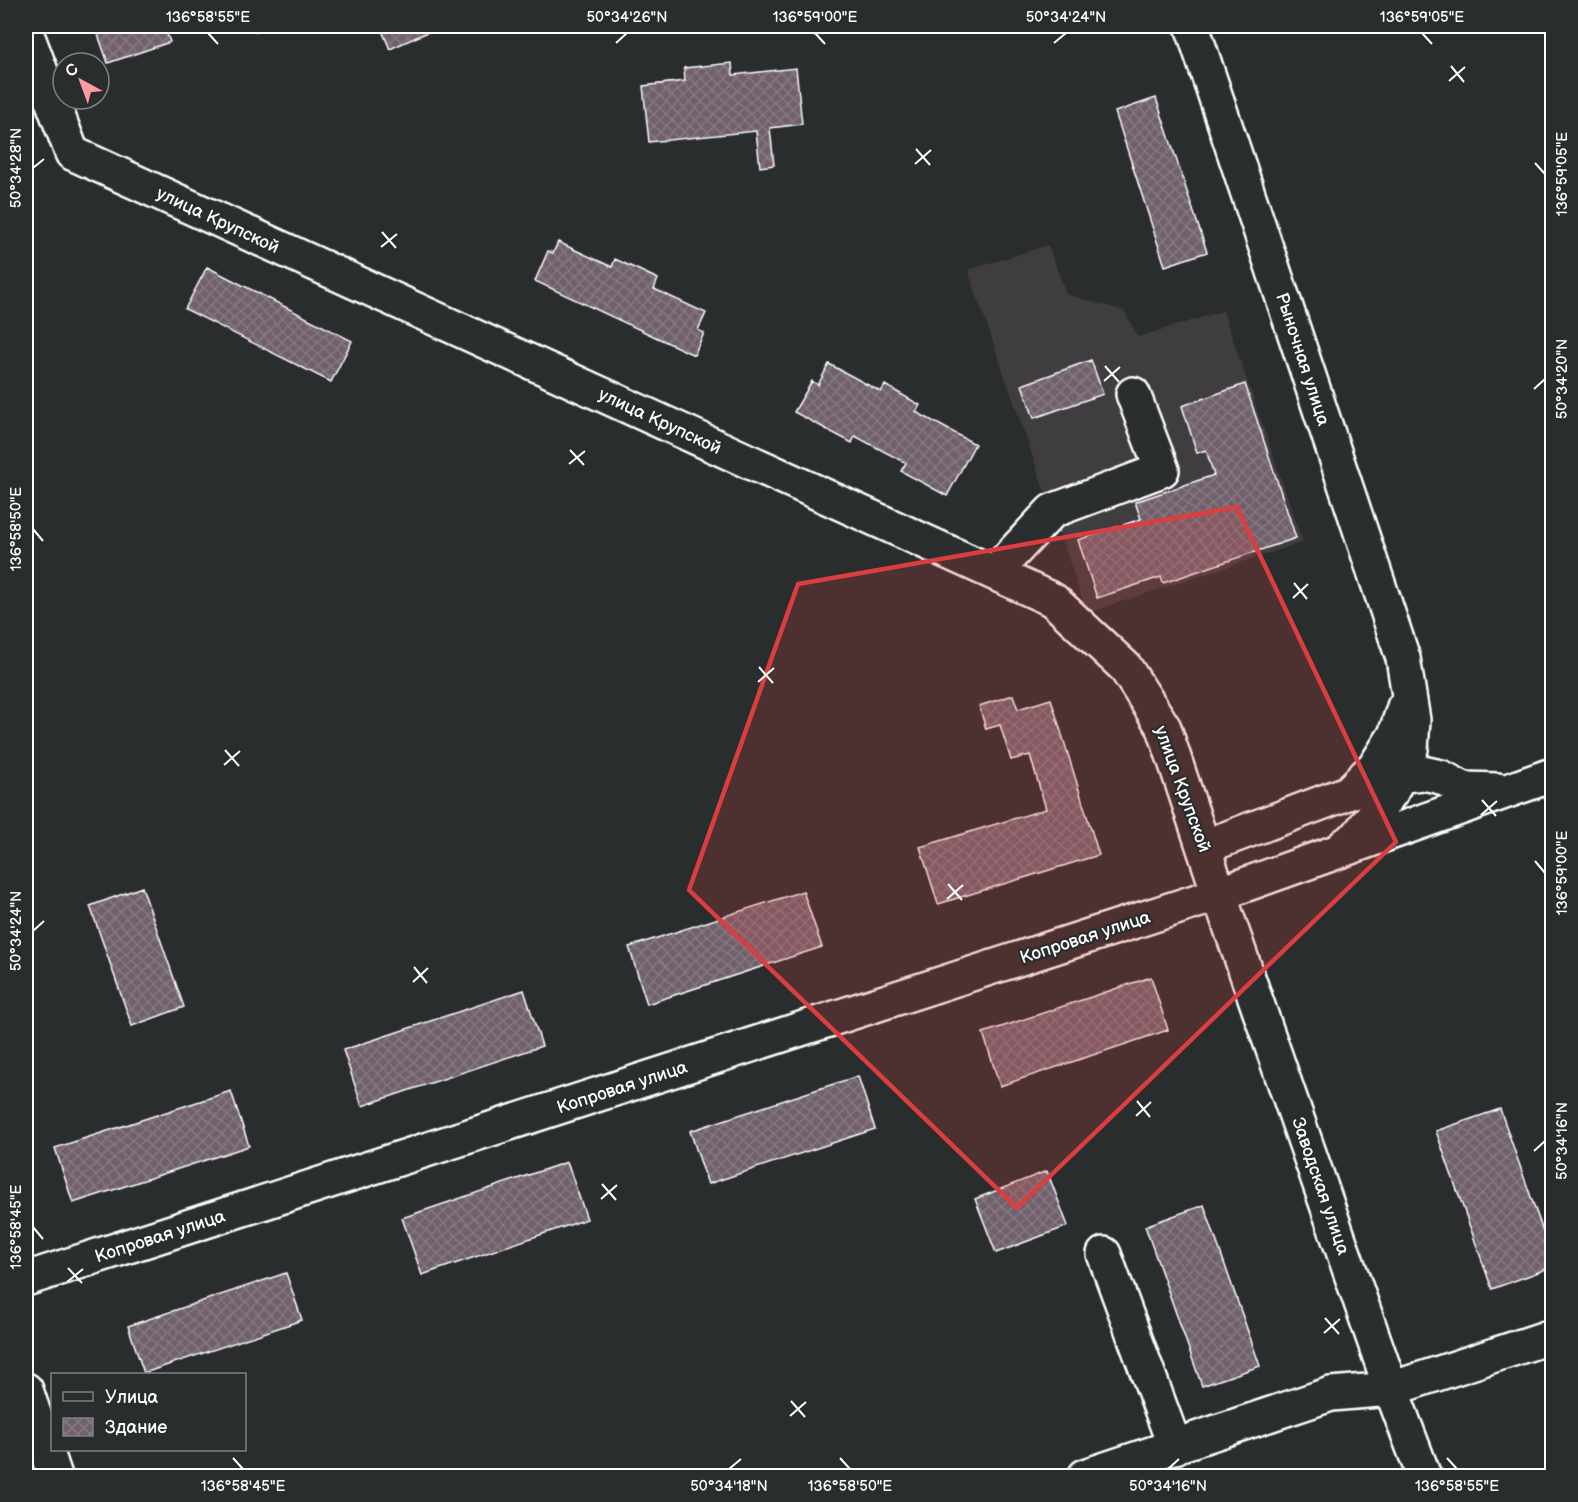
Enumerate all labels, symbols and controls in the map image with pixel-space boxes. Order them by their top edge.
text: 136°58'55"E [166,8,250,27]
text: 50°34'26"N [587,8,667,27]
text: 136°59'00"E [773,8,857,27]
text: 50°34'24"N [1026,8,1106,27]
text: 136°59'05"E [1380,8,1464,27]
north arrow [51,51,111,111]
text: С [62,60,83,82]
text: 50°34'28"N [7,128,26,208]
text: 136°59'05"E [1553,132,1572,216]
street label: улица Крупской [153,183,282,258]
street label: Рыночная улица [1271,290,1334,429]
text: 50°34'20"N [1553,339,1572,419]
street label: улица Крупской [595,384,724,459]
text: 136°58'50"E [7,487,26,571]
street label: улица Крупской [1150,723,1215,855]
text: 136°59'00"E [1553,831,1572,915]
text: 50°34'24"N [7,891,26,971]
street label: Копровая улица [1017,906,1153,968]
street label: Копровая улица [554,1056,690,1118]
text: 50°34'16"N [1553,1102,1572,1180]
street label: Заводская улица [1287,1115,1354,1258]
text: 136°58'45"E [7,1185,26,1269]
street label: Копровая улица [92,1205,228,1267]
legend [51,1373,246,1451]
text: Улица [105,1387,159,1408]
text: Здание [105,1417,167,1438]
text: 136°58'45"E [201,1477,285,1496]
text: 50°34'18"N [690,1477,768,1496]
text: 136°58'50"E [808,1477,892,1496]
text: 50°34'16"N [1129,1477,1207,1496]
text: 136°58'55"E [1415,1477,1499,1496]

